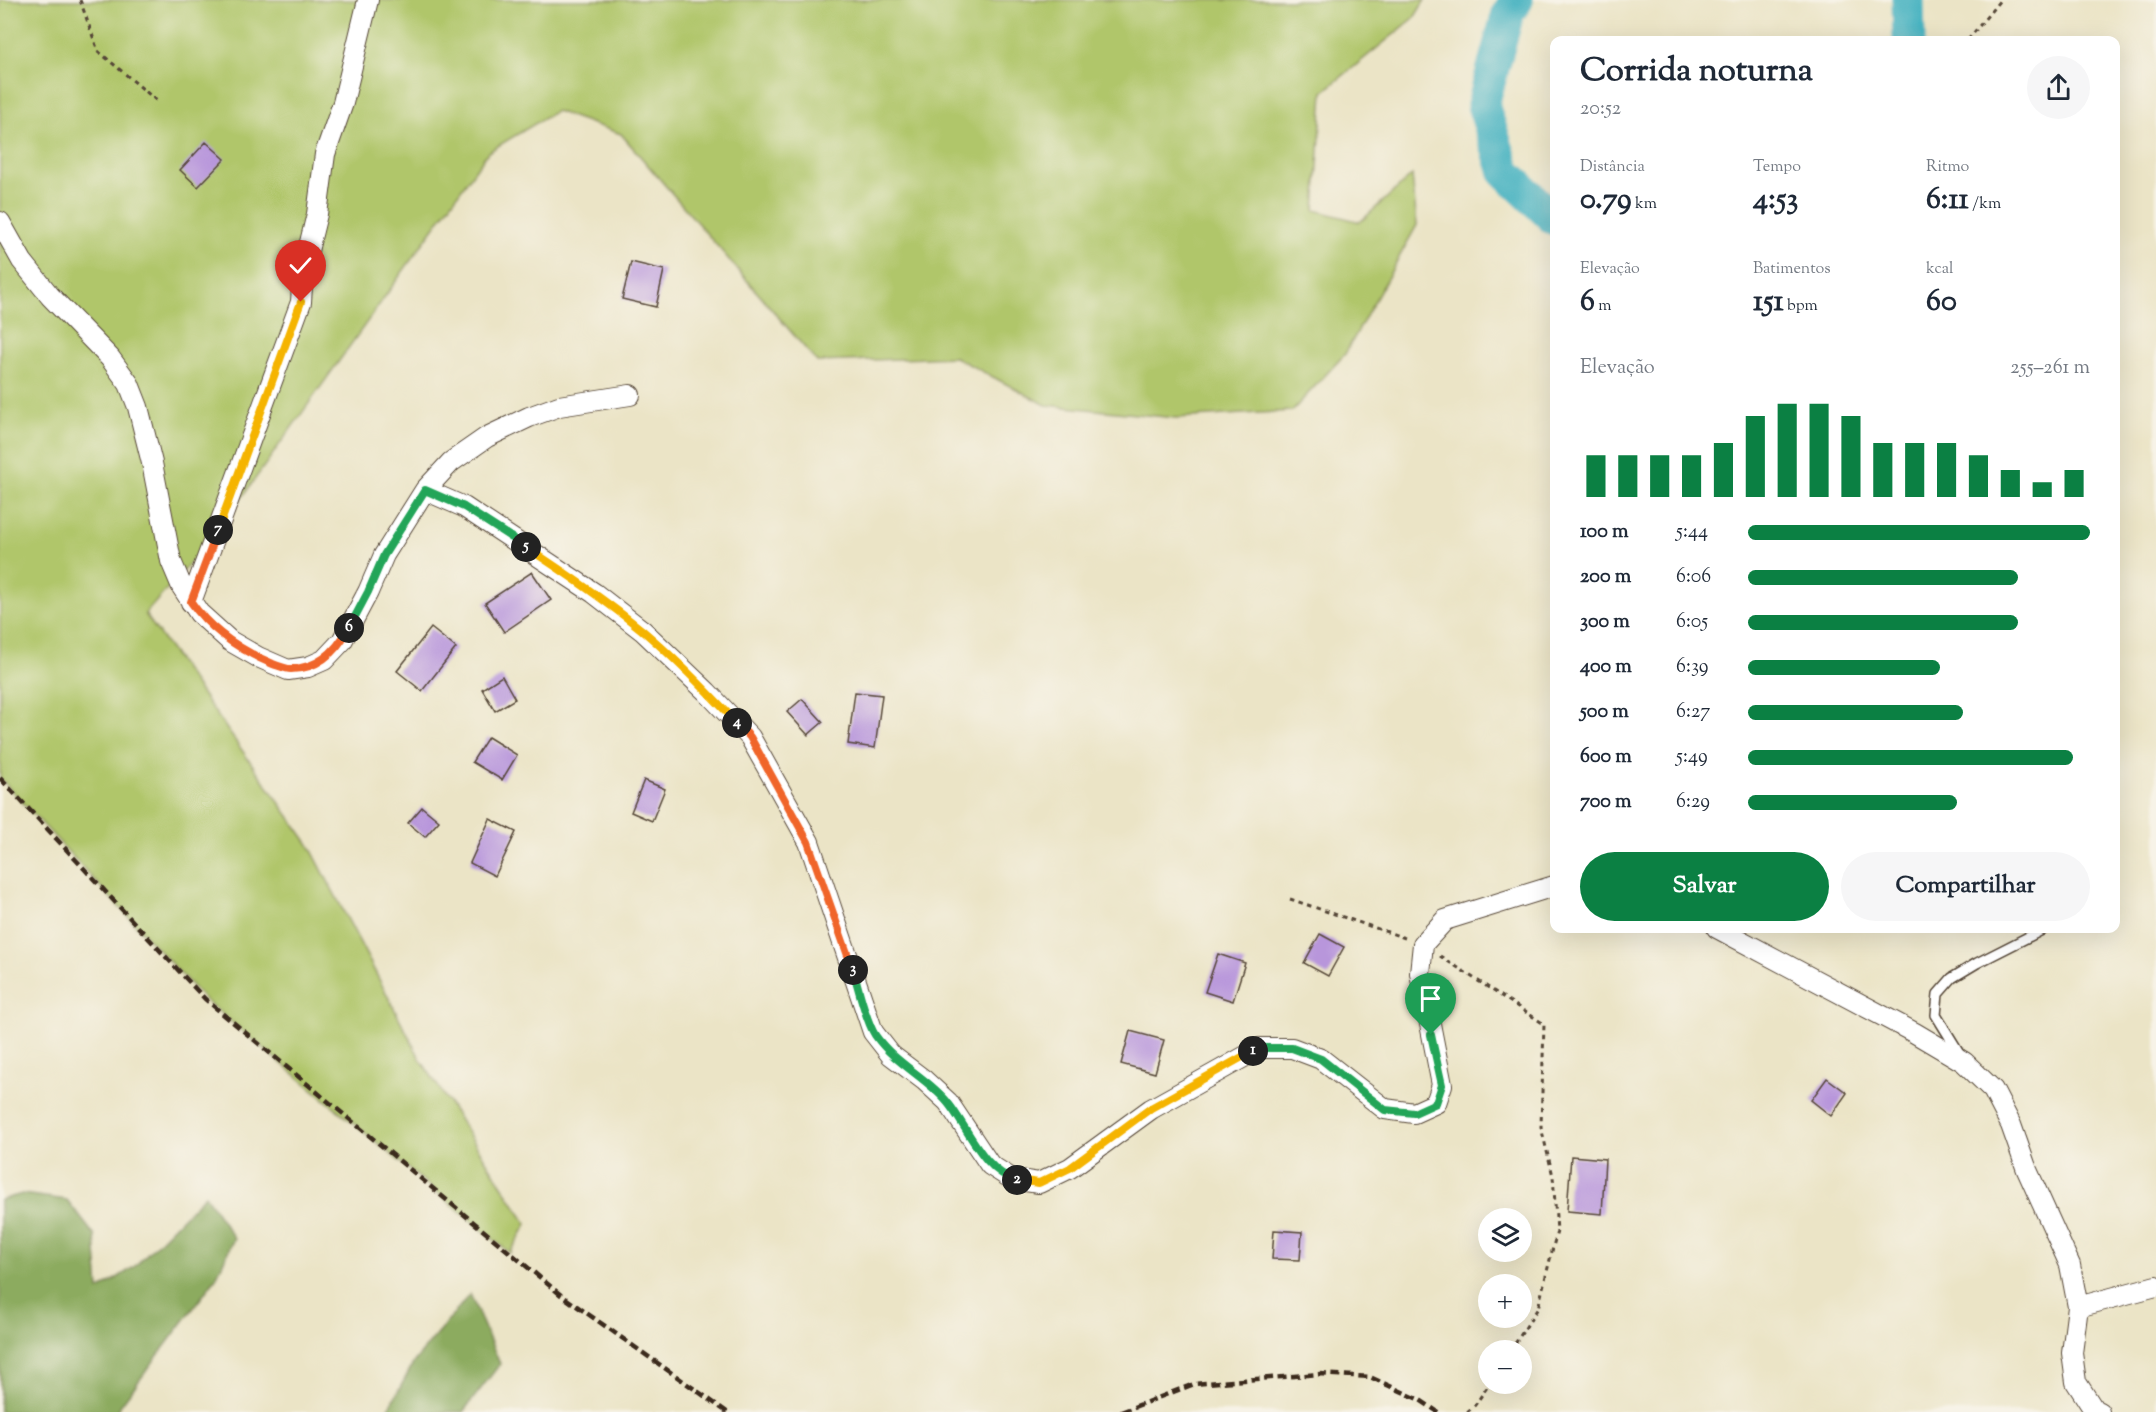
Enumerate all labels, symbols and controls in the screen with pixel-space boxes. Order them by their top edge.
text: Corrida noturna [1580,48,1813,96]
button: share [2027,56,2090,119]
text: 20:52 [1580,95,1621,124]
text: Distância [1580,156,1645,179]
text: Tempo [1753,156,1801,179]
text: Ritmo [1926,156,1969,179]
text: 0.79 [1580,179,1632,222]
text: 4:53 [1753,179,1798,222]
text: 6:11 [1926,179,1969,222]
text: km [1632,193,1657,216]
text: /km [1969,193,2001,216]
pin [275,240,326,302]
icon: check [284,249,317,282]
text: Elevação [1580,258,1640,281]
text: Batimentos [1753,258,1831,281]
text: kcal [1926,258,1954,281]
text: 6 [1580,281,1595,324]
text: 151 [1753,281,1784,324]
text: 60 [1926,281,1957,324]
text: m [1595,295,1612,318]
text: bpm [1784,295,1818,318]
text: Elevação [1580,354,1655,383]
text: 255–261 m [2010,354,2090,383]
pin: 7 [203,515,233,545]
text: 7 [214,518,222,541]
text: 100 m [1580,518,1629,547]
text: 5:44 [1676,518,1708,547]
pin: 5 [511,532,541,562]
text: 5 [523,535,529,558]
text: 200 m [1580,563,1631,592]
text: 6:06 [1676,563,1711,592]
text: 300 m [1580,608,1630,637]
text: 6:05 [1676,608,1708,637]
pin: 6 [334,613,364,643]
text: 6 [345,616,353,639]
text: 400 m [1580,653,1632,682]
text: 6:39 [1676,653,1709,682]
text: 500 m [1580,698,1629,727]
text: 6:27 [1676,698,1710,727]
pin: 4 [722,708,752,738]
text: 4 [733,711,741,734]
text: 600 m [1580,743,1632,772]
text: 5:49 [1676,743,1708,772]
text: 700 m [1580,788,1632,817]
text: 6:29 [1676,788,1710,817]
button: Salvar [1580,852,1829,921]
button: Compartilhar [1841,852,2090,921]
pin: 3 [838,955,868,985]
text: 3 [850,958,856,981]
pin [1405,973,1456,1035]
icon: arrive [1414,982,1447,1015]
pin: 1 [1238,1036,1268,1066]
text: 1 [1250,1039,1256,1062]
pin: 2 [1002,1165,1032,1195]
text: 2 [1013,1168,1021,1191]
map controls [1478,1208,1532,1394]
button: layers [1478,1208,1532,1262]
button: + [1478,1274,1532,1328]
button: − [1478,1340,1532,1394]

